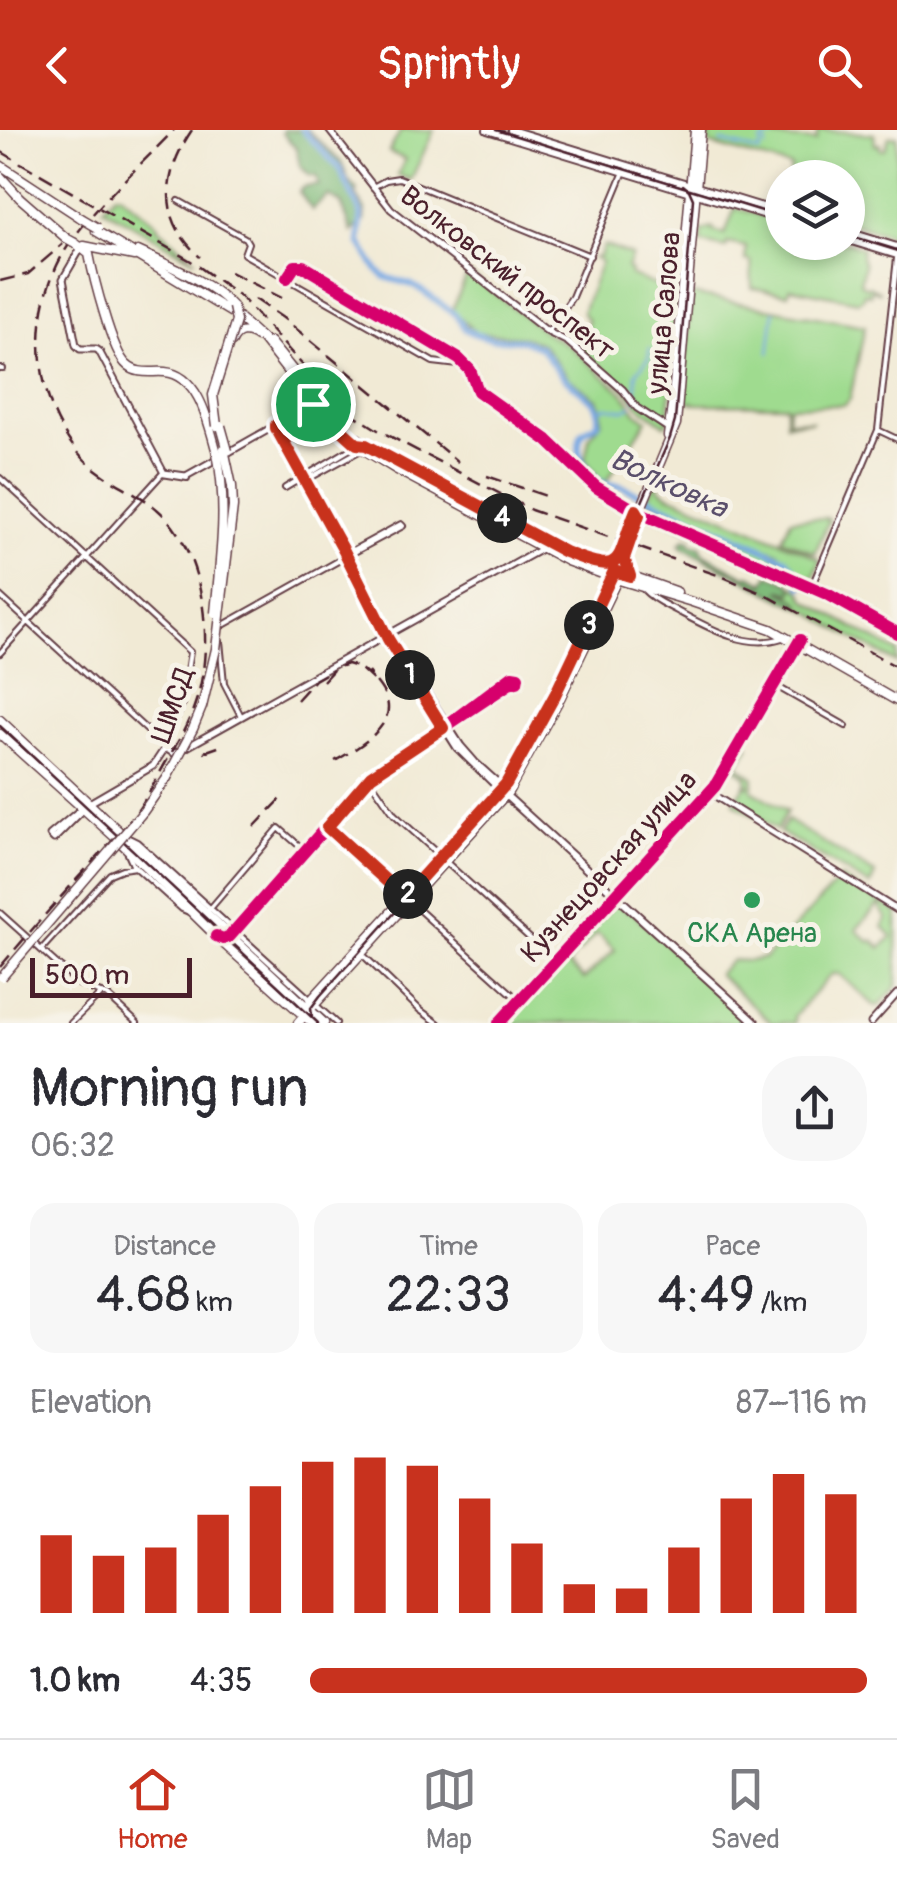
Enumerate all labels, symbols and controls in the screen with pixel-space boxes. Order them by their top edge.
text: Sprintly [376,37,521,93]
icon: back [30,38,85,93]
icon: search [812,38,867,93]
map controls [765,160,865,260]
button: layers [765,160,865,260]
street label: Волковский проспект [393,178,621,368]
street label: улица Салова [640,231,689,397]
pin [271,362,356,447]
icon: arrive [286,377,341,432]
water label: Волковка [604,440,735,527]
pin: 4 [477,493,527,543]
text: 4 [494,500,510,535]
pin: 3 [564,600,614,650]
text: 3 [581,607,597,642]
pin: 1 [385,650,435,700]
text: 1 [405,657,415,692]
street label: ШМСД [144,662,203,748]
street label: Кузнецовская улица [514,764,705,970]
pin: 2 [383,869,433,919]
text: 2 [400,876,416,911]
marker: СКА Арена [741,889,763,911]
place label: СКА Арена [687,916,817,951]
scale bar [30,953,192,998]
text: 500 m [45,958,129,993]
text: Morning run [30,1054,308,1123]
button: share [762,1056,867,1161]
text: 06:32 [30,1126,115,1166]
text: Distance [113,1229,216,1264]
text: Time [419,1229,478,1264]
text: Pace [705,1229,760,1264]
text: 4.68 [96,1264,190,1327]
text: 22:33 [386,1264,511,1327]
text: 4:49 [658,1264,755,1327]
text: km [190,1285,233,1320]
text: /km [755,1285,807,1320]
text: Elevation [30,1383,152,1423]
text: 87–116 m [736,1383,867,1423]
text: 1.0 km [30,1661,120,1701]
text: 4:35 [190,1661,252,1701]
tab: Home [117,1762,188,1857]
tab: Map [422,1762,477,1857]
tab: Saved [711,1762,780,1857]

